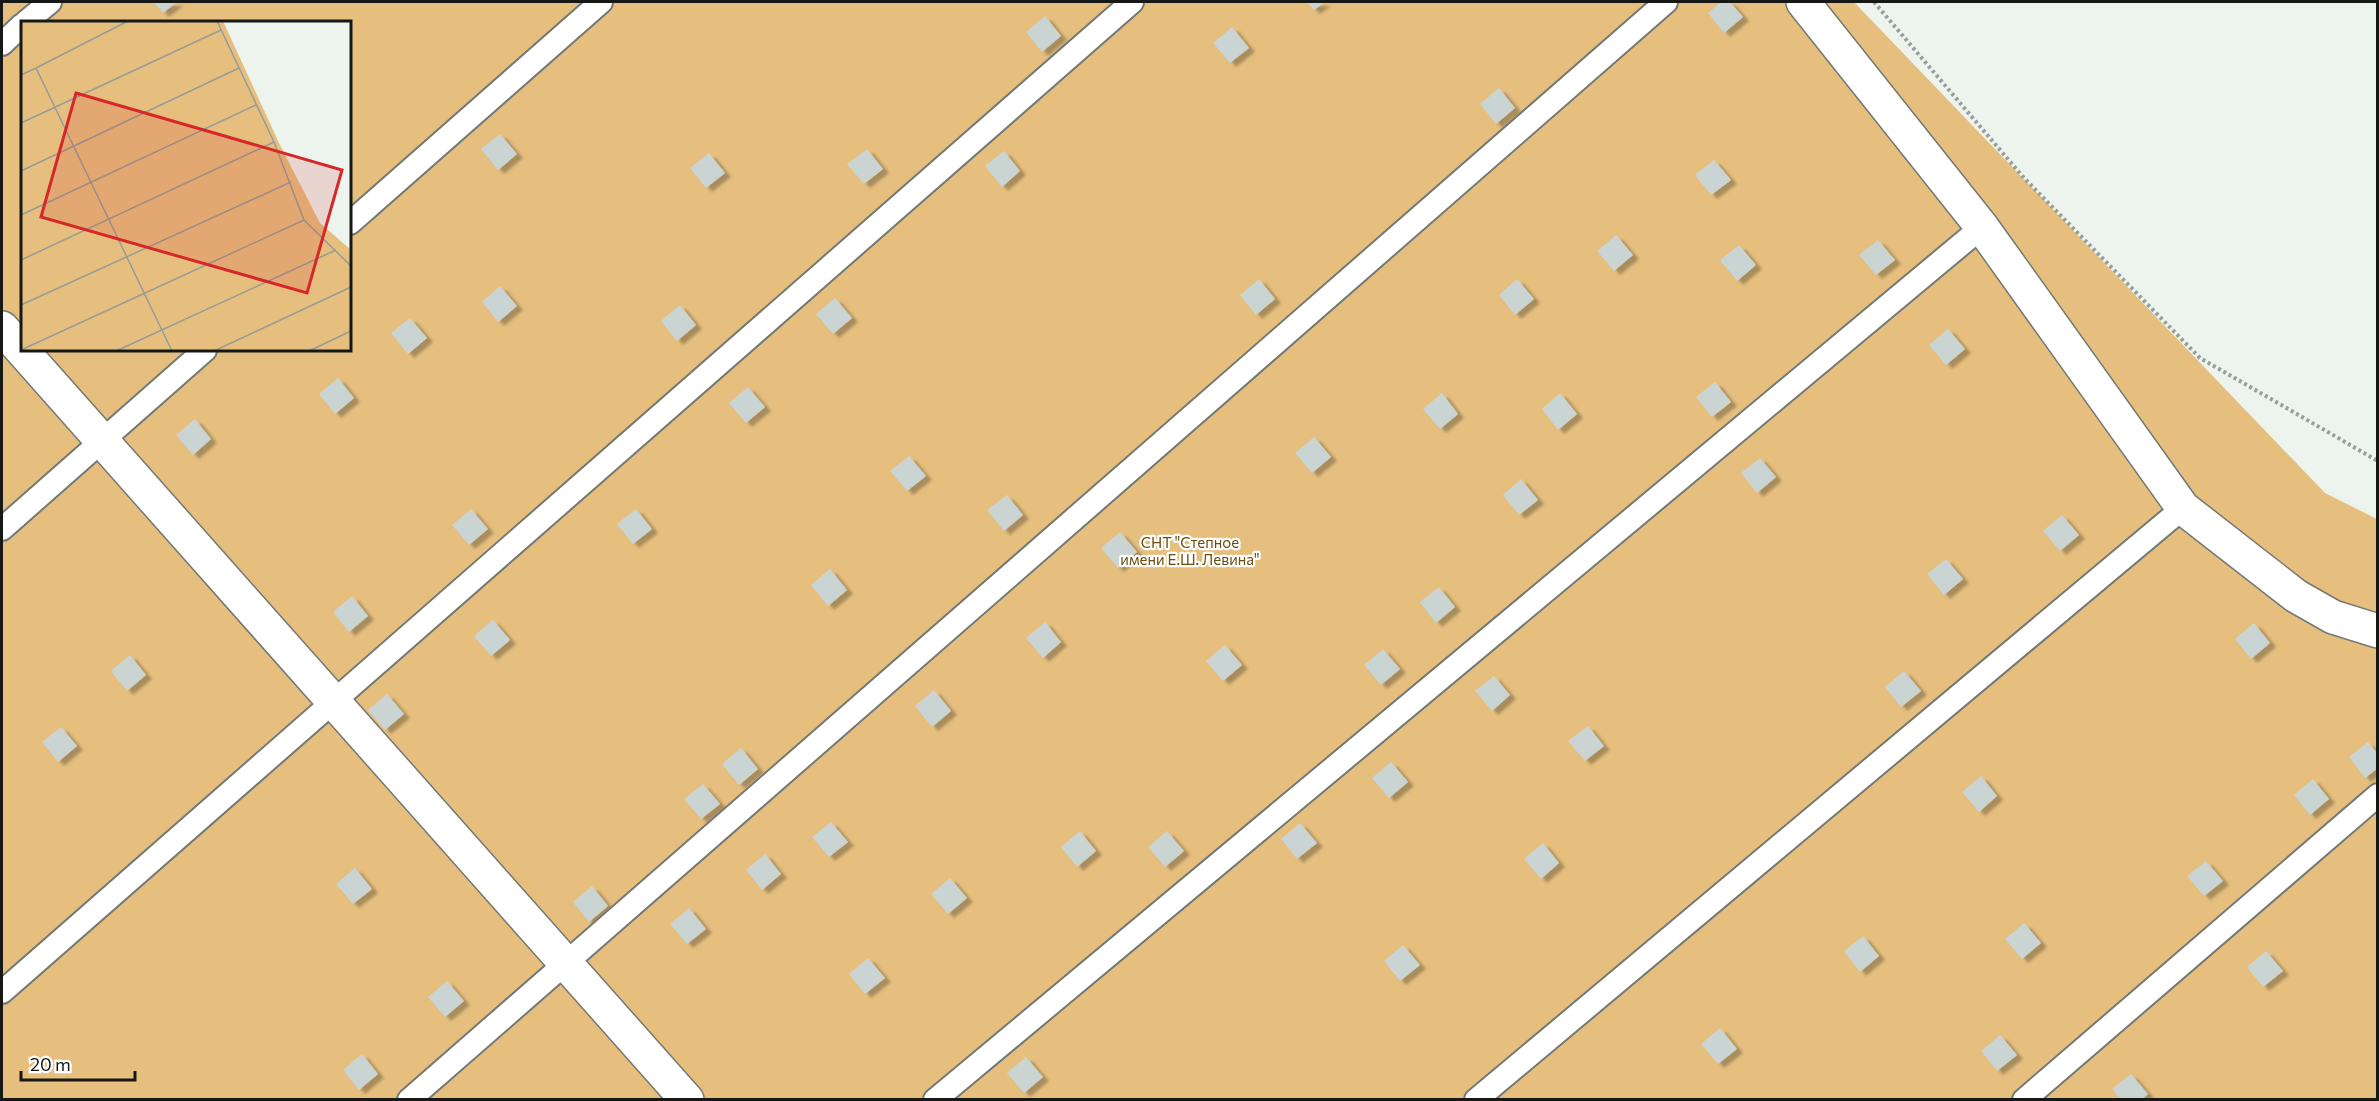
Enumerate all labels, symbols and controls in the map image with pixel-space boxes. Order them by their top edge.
inset map [21,21,351,351]
park label: СНТ "Степное имени Е.Ш. Левина" [1120,533,1260,568]
scale bar [21,1044,135,1082]
text: 20 m [30,1053,71,1075]

